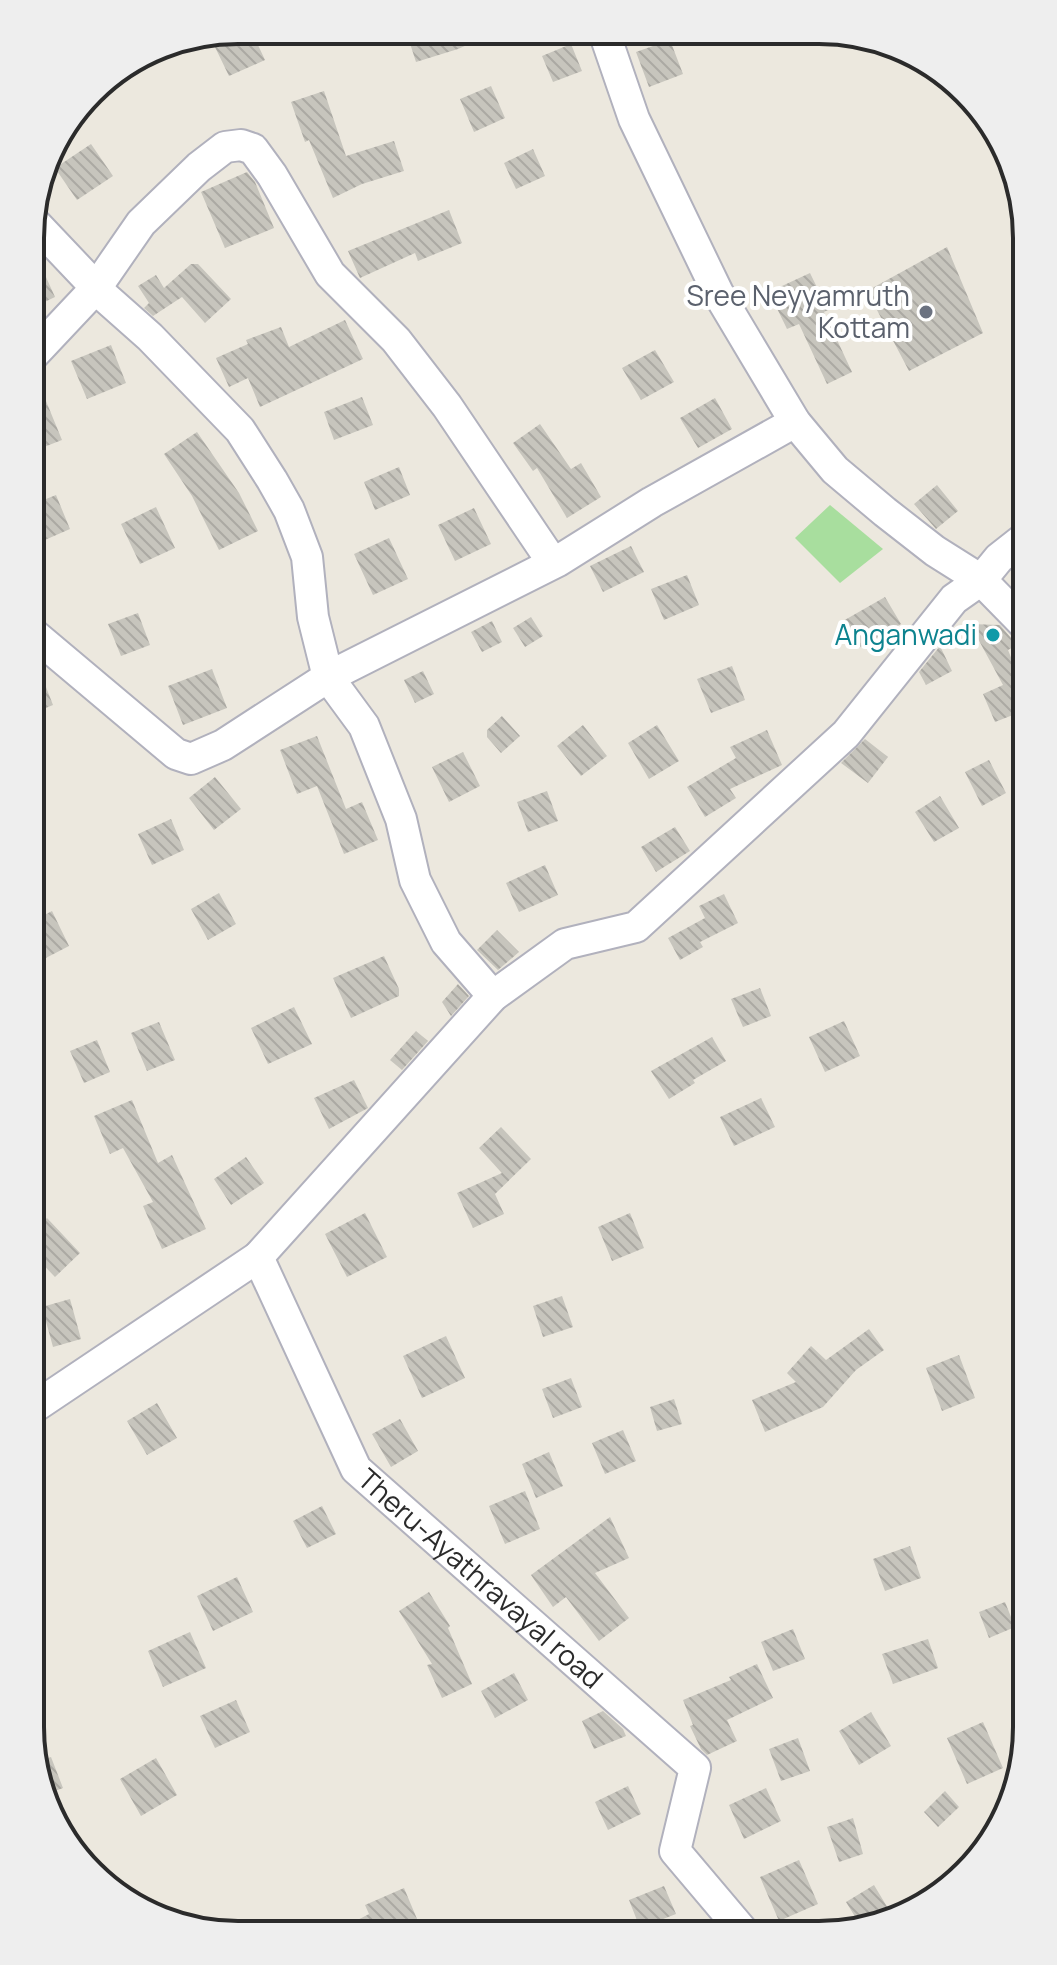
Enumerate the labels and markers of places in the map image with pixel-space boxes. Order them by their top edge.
place label: Sree Neyyamruth Kottam [686,276,910,346]
marker: Sree Neyyamruth Kottam [917,303,935,321]
place label: Anganwadi [835,615,977,653]
marker: Anganwadi [984,626,1002,644]

